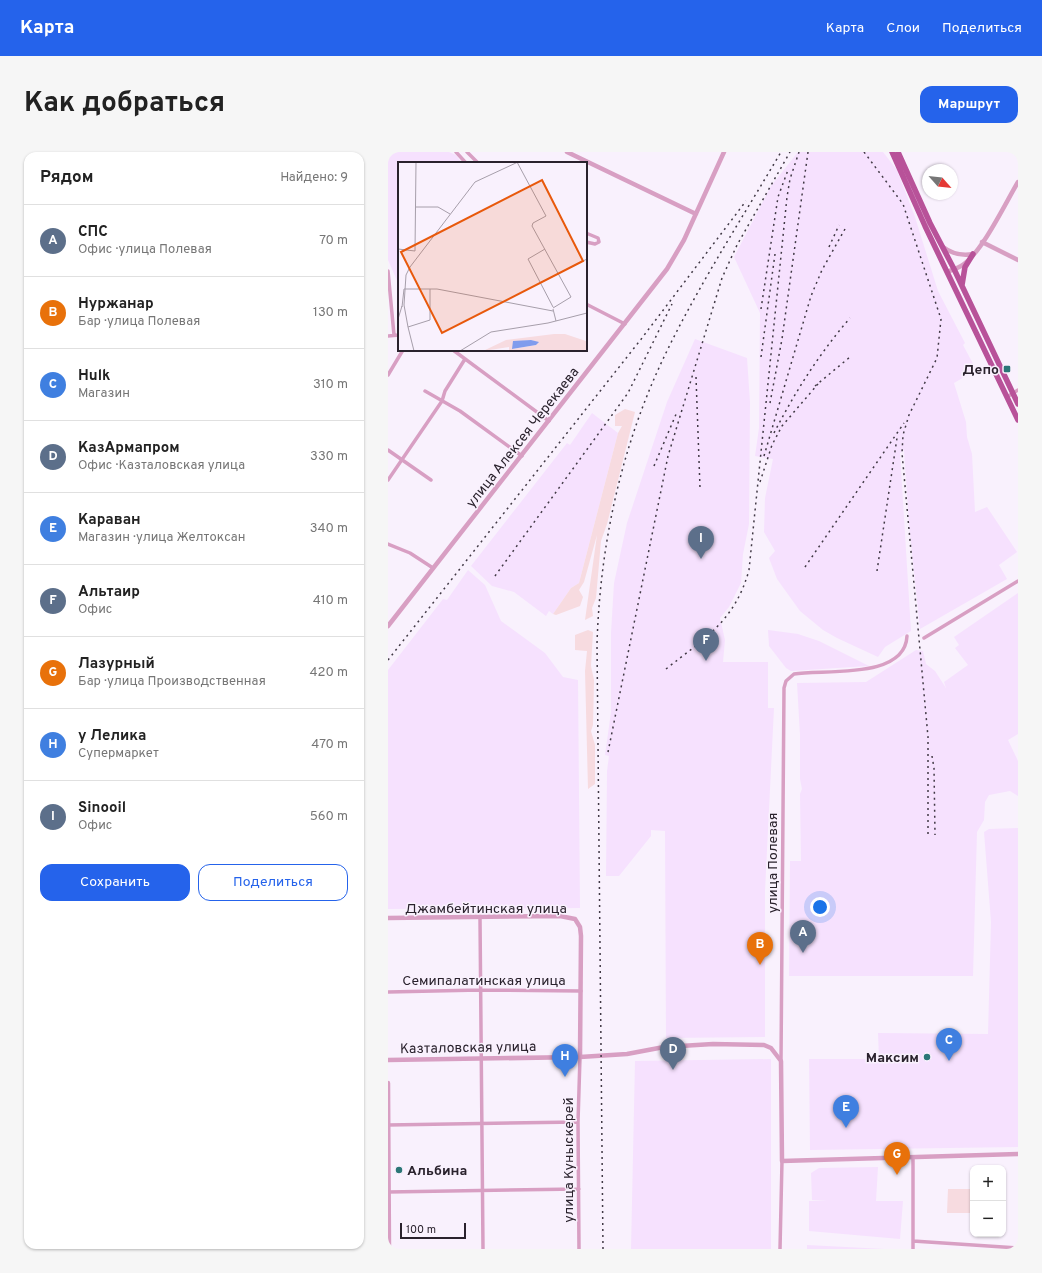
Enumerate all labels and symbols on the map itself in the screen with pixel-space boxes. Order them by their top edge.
inset map [398,162,587,351]
north arrow [922,164,958,200]
place label: Депо [963,362,999,379]
street label: улица Алексея Черекаева [463,364,583,511]
marker: Депо [1002,364,1012,374]
pin: I [688,526,714,559]
pin: F [693,628,719,661]
street label: улица Полевая [765,813,782,913]
your location [810,897,830,917]
street label: Джамбейтинская улица [405,901,567,918]
pin: A [790,920,816,953]
pin: B [747,932,773,965]
street label: Семипалатинская улица [402,973,566,990]
pin: C [936,1028,962,1061]
pin: D [660,1037,686,1070]
street label: Казталовская улица [400,1039,536,1058]
pin: H [552,1044,578,1077]
place label: Максим [866,1050,919,1067]
marker: Максим [922,1052,932,1062]
pin: E [833,1095,859,1128]
street label: улица Куныскерей [561,1097,578,1223]
pin: G [884,1142,910,1175]
place label: Альбина [407,1163,467,1180]
marker: Альбина [394,1165,404,1175]
scale bar [400,1221,466,1240]

